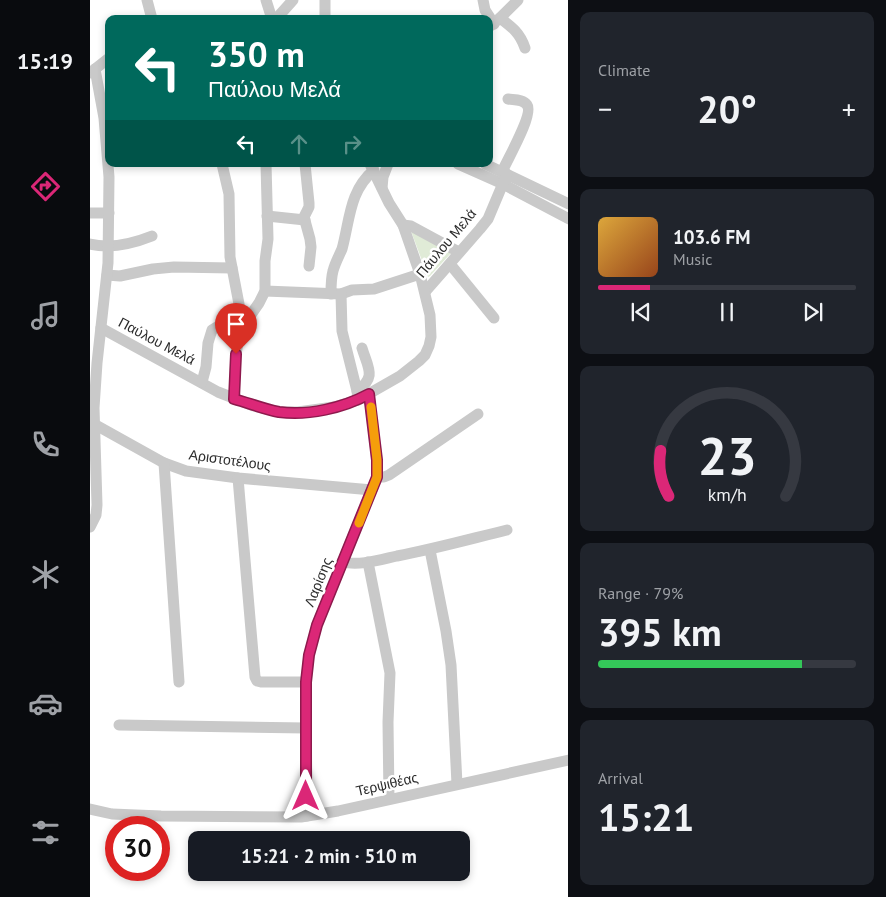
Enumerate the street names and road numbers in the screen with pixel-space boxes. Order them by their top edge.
street label: Πάυλου Μελά [412,205,480,281]
street label: Παύλου Μελά [115,313,199,369]
street label: Αριστοτέλους [188,445,272,475]
street label: Λαρίσης [300,554,336,609]
street label: Τερψιθέας [354,768,420,800]

